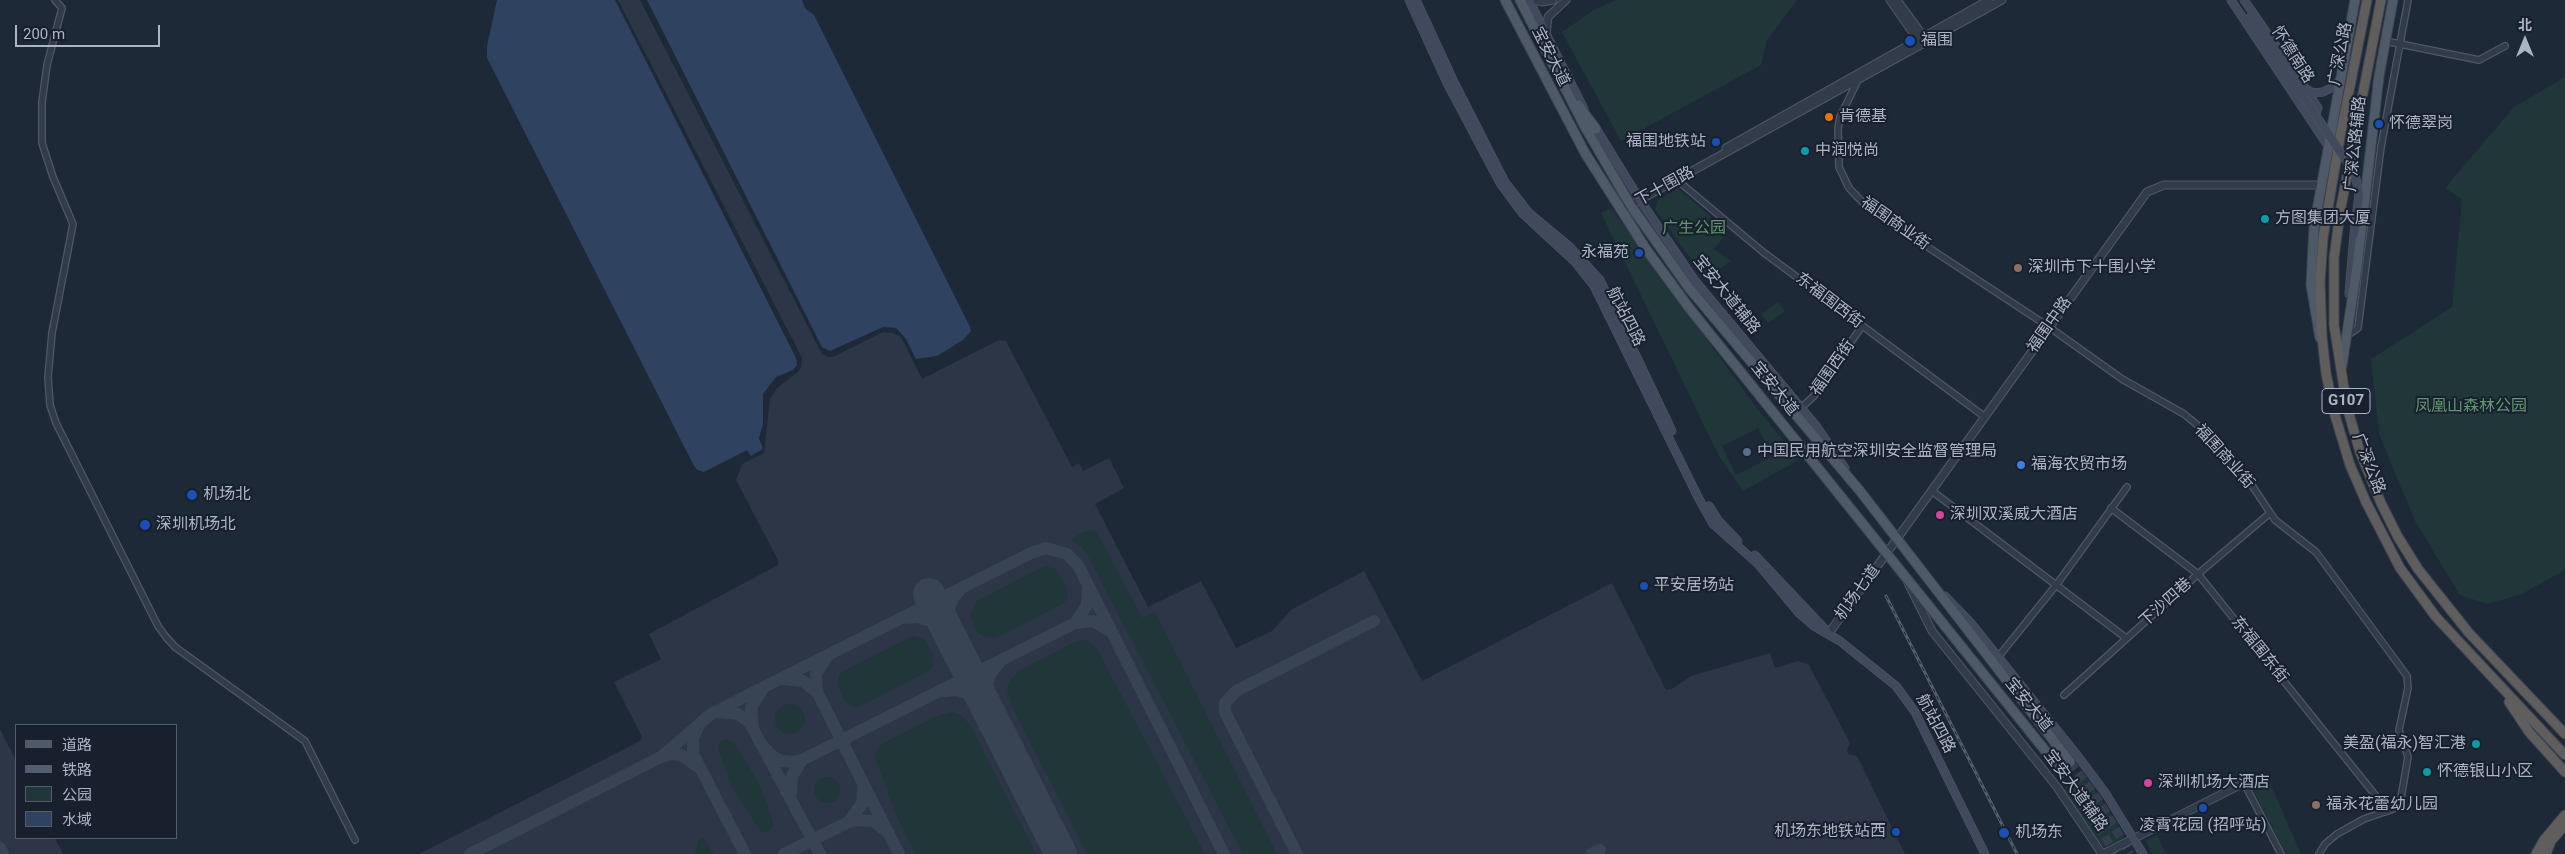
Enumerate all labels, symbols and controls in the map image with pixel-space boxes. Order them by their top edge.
scale bar [18,15,162,47]
north arrow [2500,15,2550,65]
text: 北 [2518,17,2532,33]
street label: 广深公路 [2325,21,2357,87]
street label: 怀德南路 [2267,23,2317,87]
street label: 宝安大道 [1527,24,1573,90]
text: 200 m [23,25,65,43]
place label: 福围 [1921,31,1953,51]
marker: 福围 [1903,34,1917,48]
street label: 广深公路辅路 [2341,95,2371,193]
place label: 肯德基 [1839,107,1887,127]
marker: 肯德基 [1823,111,1835,123]
place label: 怀德翠岗 [2389,114,2453,134]
marker: 怀德翠岗 [2373,118,2385,130]
place label: 福围地铁站 [1626,132,1706,152]
marker: 福围地铁站 [1710,136,1722,148]
place label: 中润悦尚 [1815,141,1879,161]
marker: 中润悦尚 [1799,145,1811,157]
street label: 下十围路 [1632,163,1698,211]
street label: 福围商业街 [1857,193,1933,255]
place label: 方图集团大厦 [2275,209,2371,229]
marker: 方图集团大厦 [2259,213,2271,225]
park label: 广生公园 [1662,219,1726,239]
place label: 永福苑 [1581,243,1629,263]
marker: 永福苑 [1633,247,1645,259]
street label: 宝安大道辅路 [1688,252,1764,338]
place label: 深圳市下十围小学 [2028,258,2156,278]
marker: 深圳市下十围小学 [2012,262,2024,274]
street label: 东福围西街 [1791,269,1867,333]
street label: 航站四路 [1602,284,1648,350]
street label: 福围中路 [2024,293,2076,357]
street label: 福围西街 [1807,336,1859,400]
street label: 宝安大道 [1746,358,1802,420]
road number: G107 [2322,388,2370,414]
park label: 凤凰山森林公园 [2415,397,2527,417]
street label: 福围商业街 [2190,421,2258,493]
street label: 广深公路 [2348,431,2388,497]
place label: 中国民用航空深圳安全监督管理局 [1757,442,1997,462]
marker: 中国民用航空深圳安全监督管理局 [1741,446,1753,458]
place label: 福海农贸市场 [2031,455,2127,475]
marker: 福海农贸市场 [2015,459,2027,471]
place label: 机场北 [203,485,251,505]
marker: 机场北 [185,488,199,502]
place label: 深圳双溪威大酒店 [1950,505,2078,525]
marker: 深圳双溪威大酒店 [1934,509,1946,521]
place label: 深圳机场北 [156,515,236,535]
marker: 深圳机场北 [138,518,152,532]
street label: 机场七道 [1831,561,1885,625]
street label: 下沙四巷 [2136,574,2196,632]
place label: 平安居场站 [1654,576,1734,596]
marker: 平安居场站 [1638,580,1650,592]
street label: 东福围东街 [2226,613,2292,687]
street label: 宝安大道 [2000,674,2056,736]
street label: 航站四路 [1912,691,1958,757]
legend [15,724,178,839]
place label: 美盈(福永)智汇港 [2343,734,2466,754]
text: 道路 [62,736,92,754]
marker: 美盈(福永)智汇港 [2470,738,2482,750]
street label: 宝安大道辅路 [2039,747,2111,835]
text: 铁路 [62,761,92,779]
place label: 怀德银山小区 [2437,762,2533,782]
marker: 怀德银山小区 [2421,766,2433,778]
place label: 深圳机场大酒店 [2158,773,2270,793]
marker: 深圳机场大酒店 [2142,777,2154,789]
text: 公园 [62,786,92,804]
place label: 福永花蕾幼儿园 [2326,795,2438,815]
marker: 福永花蕾幼儿园 [2310,799,2322,811]
marker: 凌霄花园 (招呼站) [2197,802,2209,814]
text: 水域 [62,811,92,829]
place label: 凌霄花园 (招呼站) [2139,816,2267,836]
place label: 机场东地铁站西 [1774,822,1886,842]
place label: 机场东 [2015,823,2063,843]
marker: 机场东地铁站西 [1890,826,1902,838]
marker: 机场东 [1997,826,2011,840]

